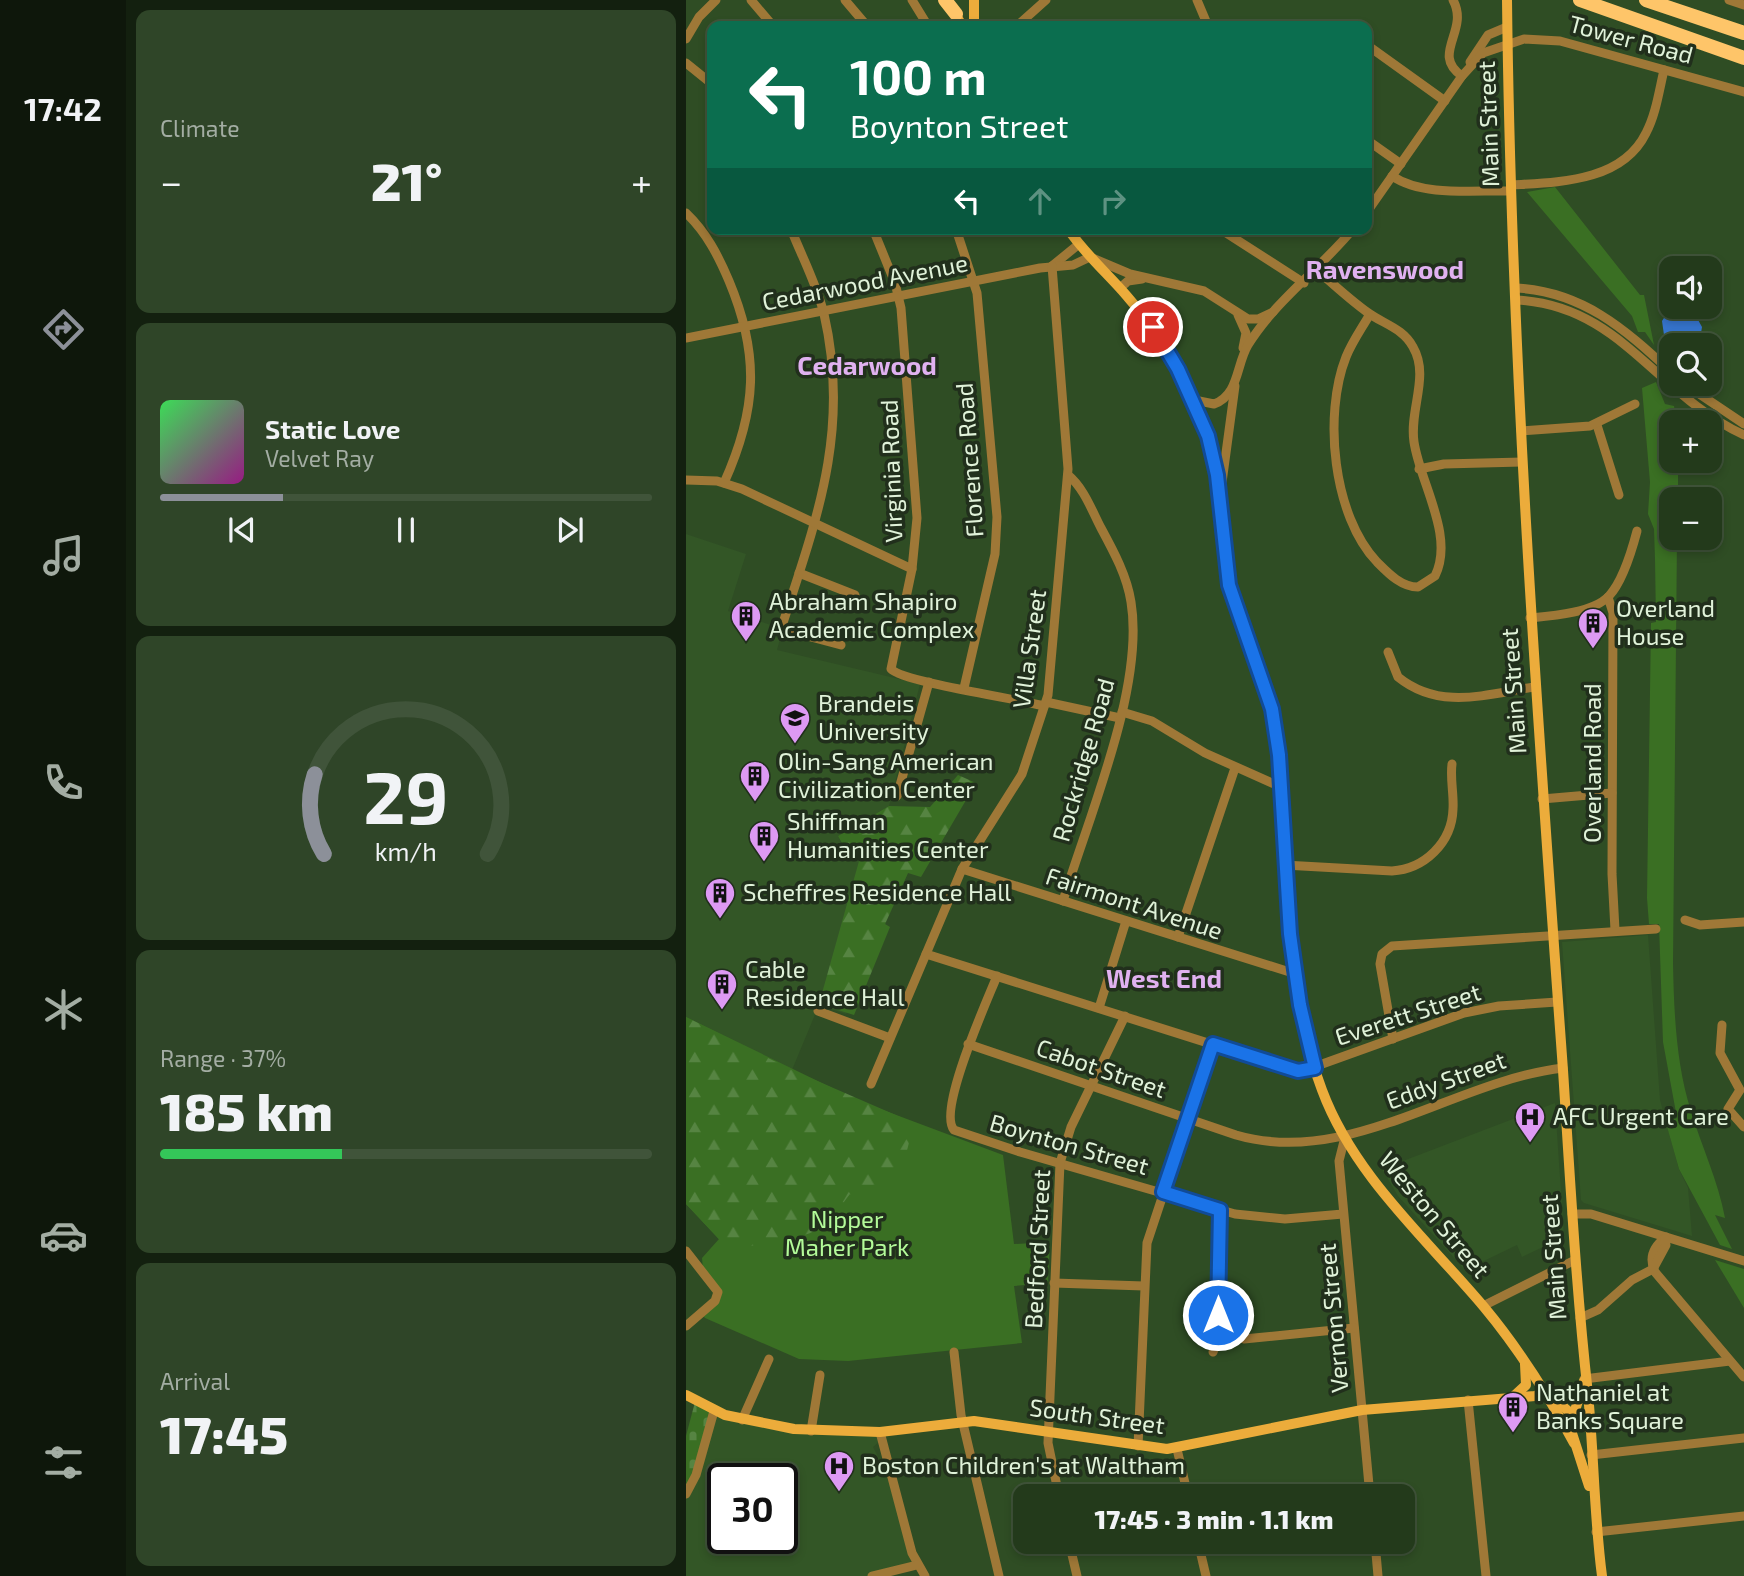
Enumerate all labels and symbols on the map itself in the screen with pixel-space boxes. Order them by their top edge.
street label: Tower Road [1566,8,1697,69]
street label: Main Street [1471,60,1504,188]
street label: Cedarwood Avenue [759,247,970,316]
district label: Ravenswood [1306,253,1464,284]
pin [1123,297,1183,357]
district label: Cedarwood [797,349,937,380]
street label: Florence Road [949,382,988,538]
street label: Virginia Road [874,399,907,543]
place label: Abraham Shapiro Academic Complex [769,586,975,643]
street label: Villa Street [1006,587,1051,710]
place label: Overland House [1616,593,1715,650]
building icon: Abraham Shapiro Academic Complex [729,599,763,643]
building icon: Overland House [1576,606,1610,650]
street label: Main Street [1494,627,1531,755]
street label: Rockridge Road [1045,675,1120,845]
street label: Overland Road [1577,683,1606,843]
place label: Brandeis University [818,688,929,745]
school or university icon: Brandeis University [778,701,812,745]
place label: Olin-Sang American Civilization Center [778,746,994,803]
building icon: Olin-Sang American Civilization Center [738,759,772,803]
place label: Shiffman Humanities Center [787,806,989,863]
building icon: Shiffman Humanities Center [747,819,781,863]
street label: Fairmont Avenue [1042,860,1226,945]
building icon: Scheffres Residence Hall [703,876,737,920]
place label: Scheffres Residence Hall [743,877,1011,906]
place label: Cable Residence Hall [745,954,905,1011]
district label: West End [1106,962,1222,993]
building icon: Cable Residence Hall [705,967,739,1011]
street label: Everett Street [1331,976,1484,1051]
street label: Cabot Street [1033,1032,1170,1103]
street label: Eddy Street [1382,1045,1509,1115]
hospital icon: AFC Urgent Care [1513,1100,1547,1144]
place label: AFC Urgent Care [1553,1101,1729,1130]
street label: Boynton Street [987,1107,1152,1180]
street label: Weston Street [1374,1145,1496,1283]
street label: Bedford Street [1018,1169,1055,1329]
street label: Main Street [1534,1193,1571,1321]
park label: Nipper Maher Park [785,1204,909,1261]
street label: Vernon Street [1312,1242,1353,1394]
position arrow [1181,1278,1255,1352]
place label: Nathaniel at Banks Square [1536,1377,1684,1434]
building icon: Nathaniel at Banks Square [1496,1390,1530,1434]
street label: South Street [1028,1392,1167,1439]
hospital icon: Boston Children's at Waltham [822,1449,856,1493]
place label: Boston Children's at Waltham [862,1450,1185,1479]
speed limit sign: 30 [707,1463,798,1554]

